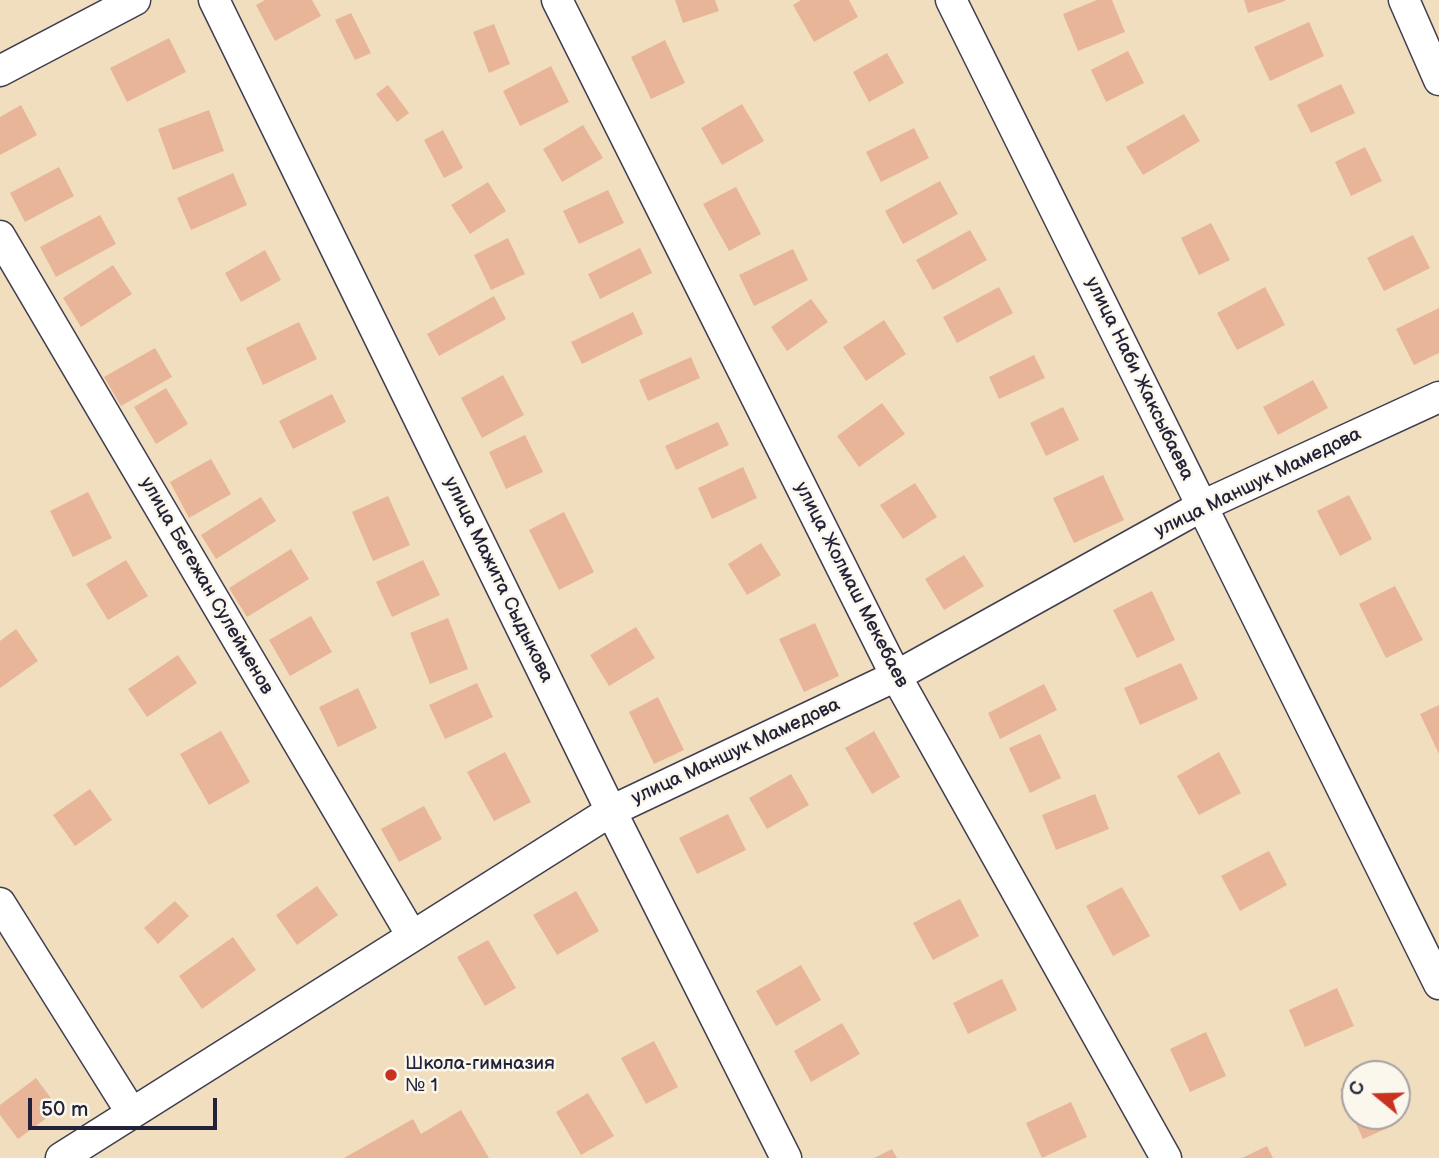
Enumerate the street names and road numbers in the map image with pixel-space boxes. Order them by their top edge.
street label: улица Наби Жаксыбаева [1080,274,1198,484]
street label: улица Маншук Мамедова [1151,423,1365,543]
street label: улица Бегежан Сулейменов [134,473,278,699]
street label: улица Мажита Сыдыкова [438,473,558,687]
street label: улица Жолмаш Мекебаев [789,478,913,692]
street label: улица Маншук Мамедова [628,694,844,810]

